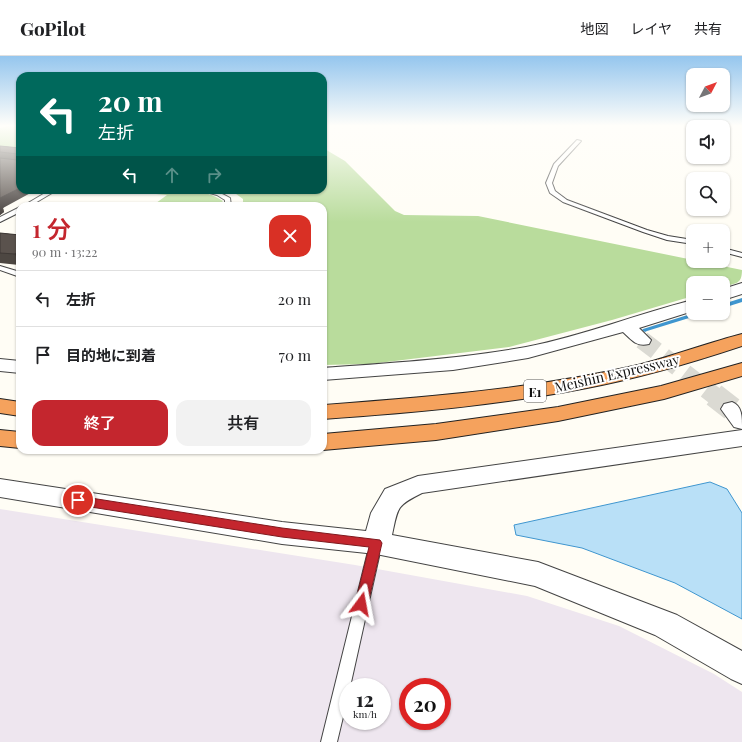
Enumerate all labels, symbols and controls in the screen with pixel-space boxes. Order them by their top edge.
text: GoPilot [20,15,86,41]
text: 地図 [580,19,608,38]
text: レイヤ [630,19,672,38]
text: 共有 [694,19,722,38]
north arrow [686,68,730,112]
map controls [686,68,730,320]
text: 20 m [98,82,163,119]
icon: left [32,88,84,140]
text: 左折 [98,120,134,144]
button: sound [686,120,730,164]
icon: left [119,164,141,186]
icon: ahead [161,164,183,186]
icon: right [203,164,225,186]
button: search [686,172,730,216]
text: 1 分 [32,212,71,244]
button: close [269,215,311,257]
button: + [686,224,730,268]
text: 90 m · 13:22 [32,243,97,260]
button: − [686,276,730,320]
icon: left [32,288,54,310]
text: 左折 [66,289,96,309]
text: 20 m [278,289,311,309]
icon: arrive [32,344,54,366]
text: 目的地に到着 [66,345,156,365]
text: 70 m [279,345,311,365]
street label: Meishin Expressway [553,349,681,397]
road number: E1 [524,380,546,402]
button: 終了 [32,400,168,446]
button: 共有 [176,400,311,446]
pin [61,483,95,517]
icon: arrive [67,489,89,511]
position arrow [340,583,382,625]
speed limit sign: 20 [399,678,451,730]
text: 12 [356,685,374,712]
text: km/h [353,707,377,721]

